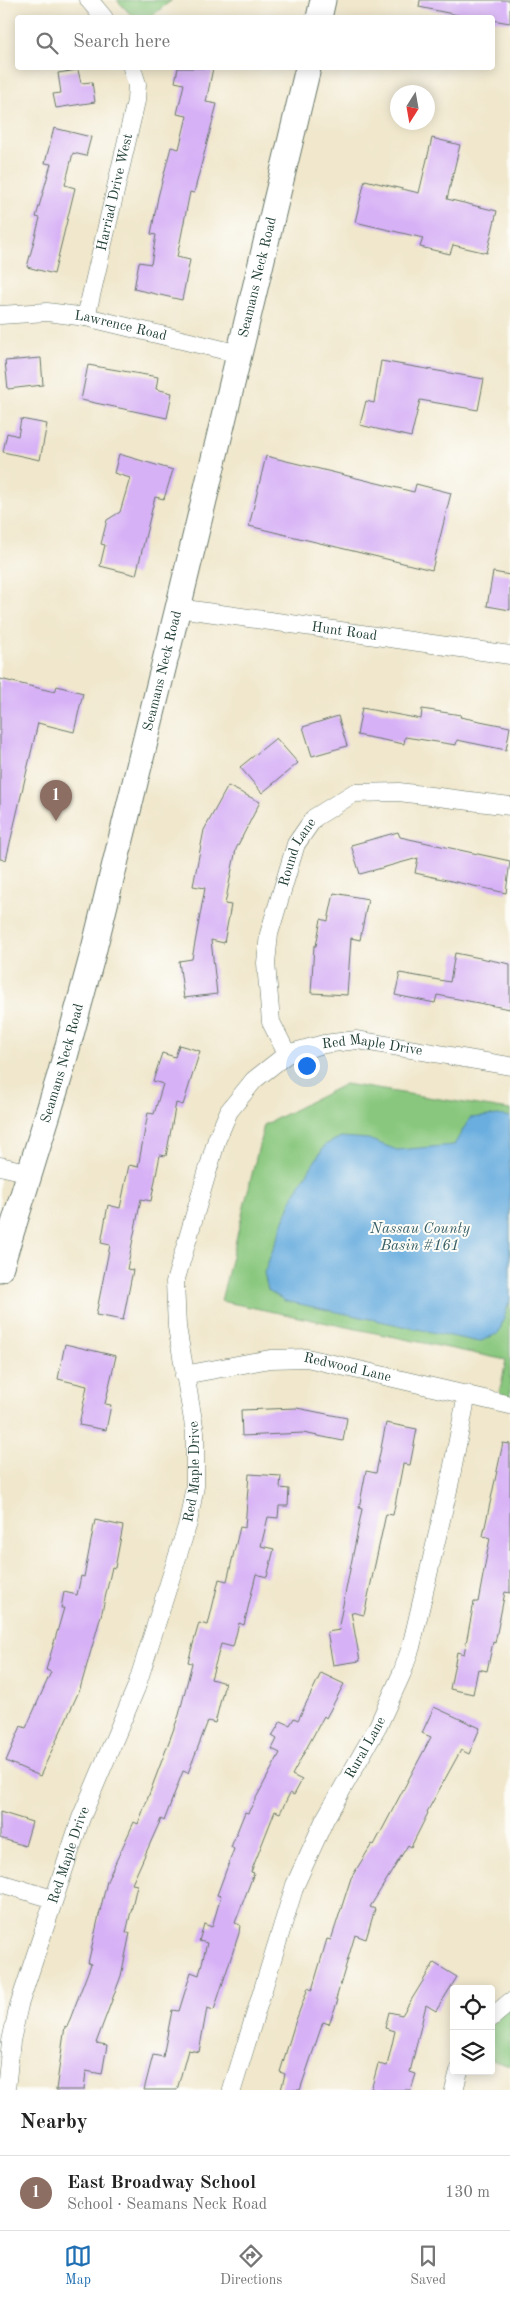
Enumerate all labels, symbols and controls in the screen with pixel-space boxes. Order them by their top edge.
search box [15,15,495,70]
icon: search [33,29,61,57]
text: Search here [73,33,170,52]
north arrow [390,85,435,130]
street label: Harriad Drive West [95,132,135,252]
street label: Seamans Neck Road [236,216,279,339]
street label: Lawrence Road [74,309,168,343]
street label: Seamans Neck Road [141,609,184,732]
street label: Hunt Road [311,620,378,643]
pin: 1 [40,780,72,821]
street label: Round Lane [277,816,319,888]
street label: Seamans Neck Road [39,1002,86,1125]
street label: Red Maple Drive [321,1033,424,1058]
your location [294,1053,320,1079]
water label: Nassau County Basin #161 [369,1222,470,1254]
street label: Redwood Lane [302,1350,393,1384]
street label: Red Maple Drive [181,1420,202,1523]
street label: Rural Lane [343,1715,388,1781]
street label: Red Maple Drive [46,1805,92,1906]
map controls [450,1985,495,2075]
button: locate [450,1985,495,2030]
button: layers [450,2030,495,2075]
text: Nearby [20,2112,88,2133]
text: East Broadway School [67,2174,256,2193]
text: 1 [31,2185,41,2201]
text: 130 m [445,2185,490,2201]
text: School · Seamans Neck Road [67,2197,267,2213]
tab: Map [64,2242,92,2289]
tab: Directions [220,2242,282,2289]
tab: Saved [410,2242,446,2289]

